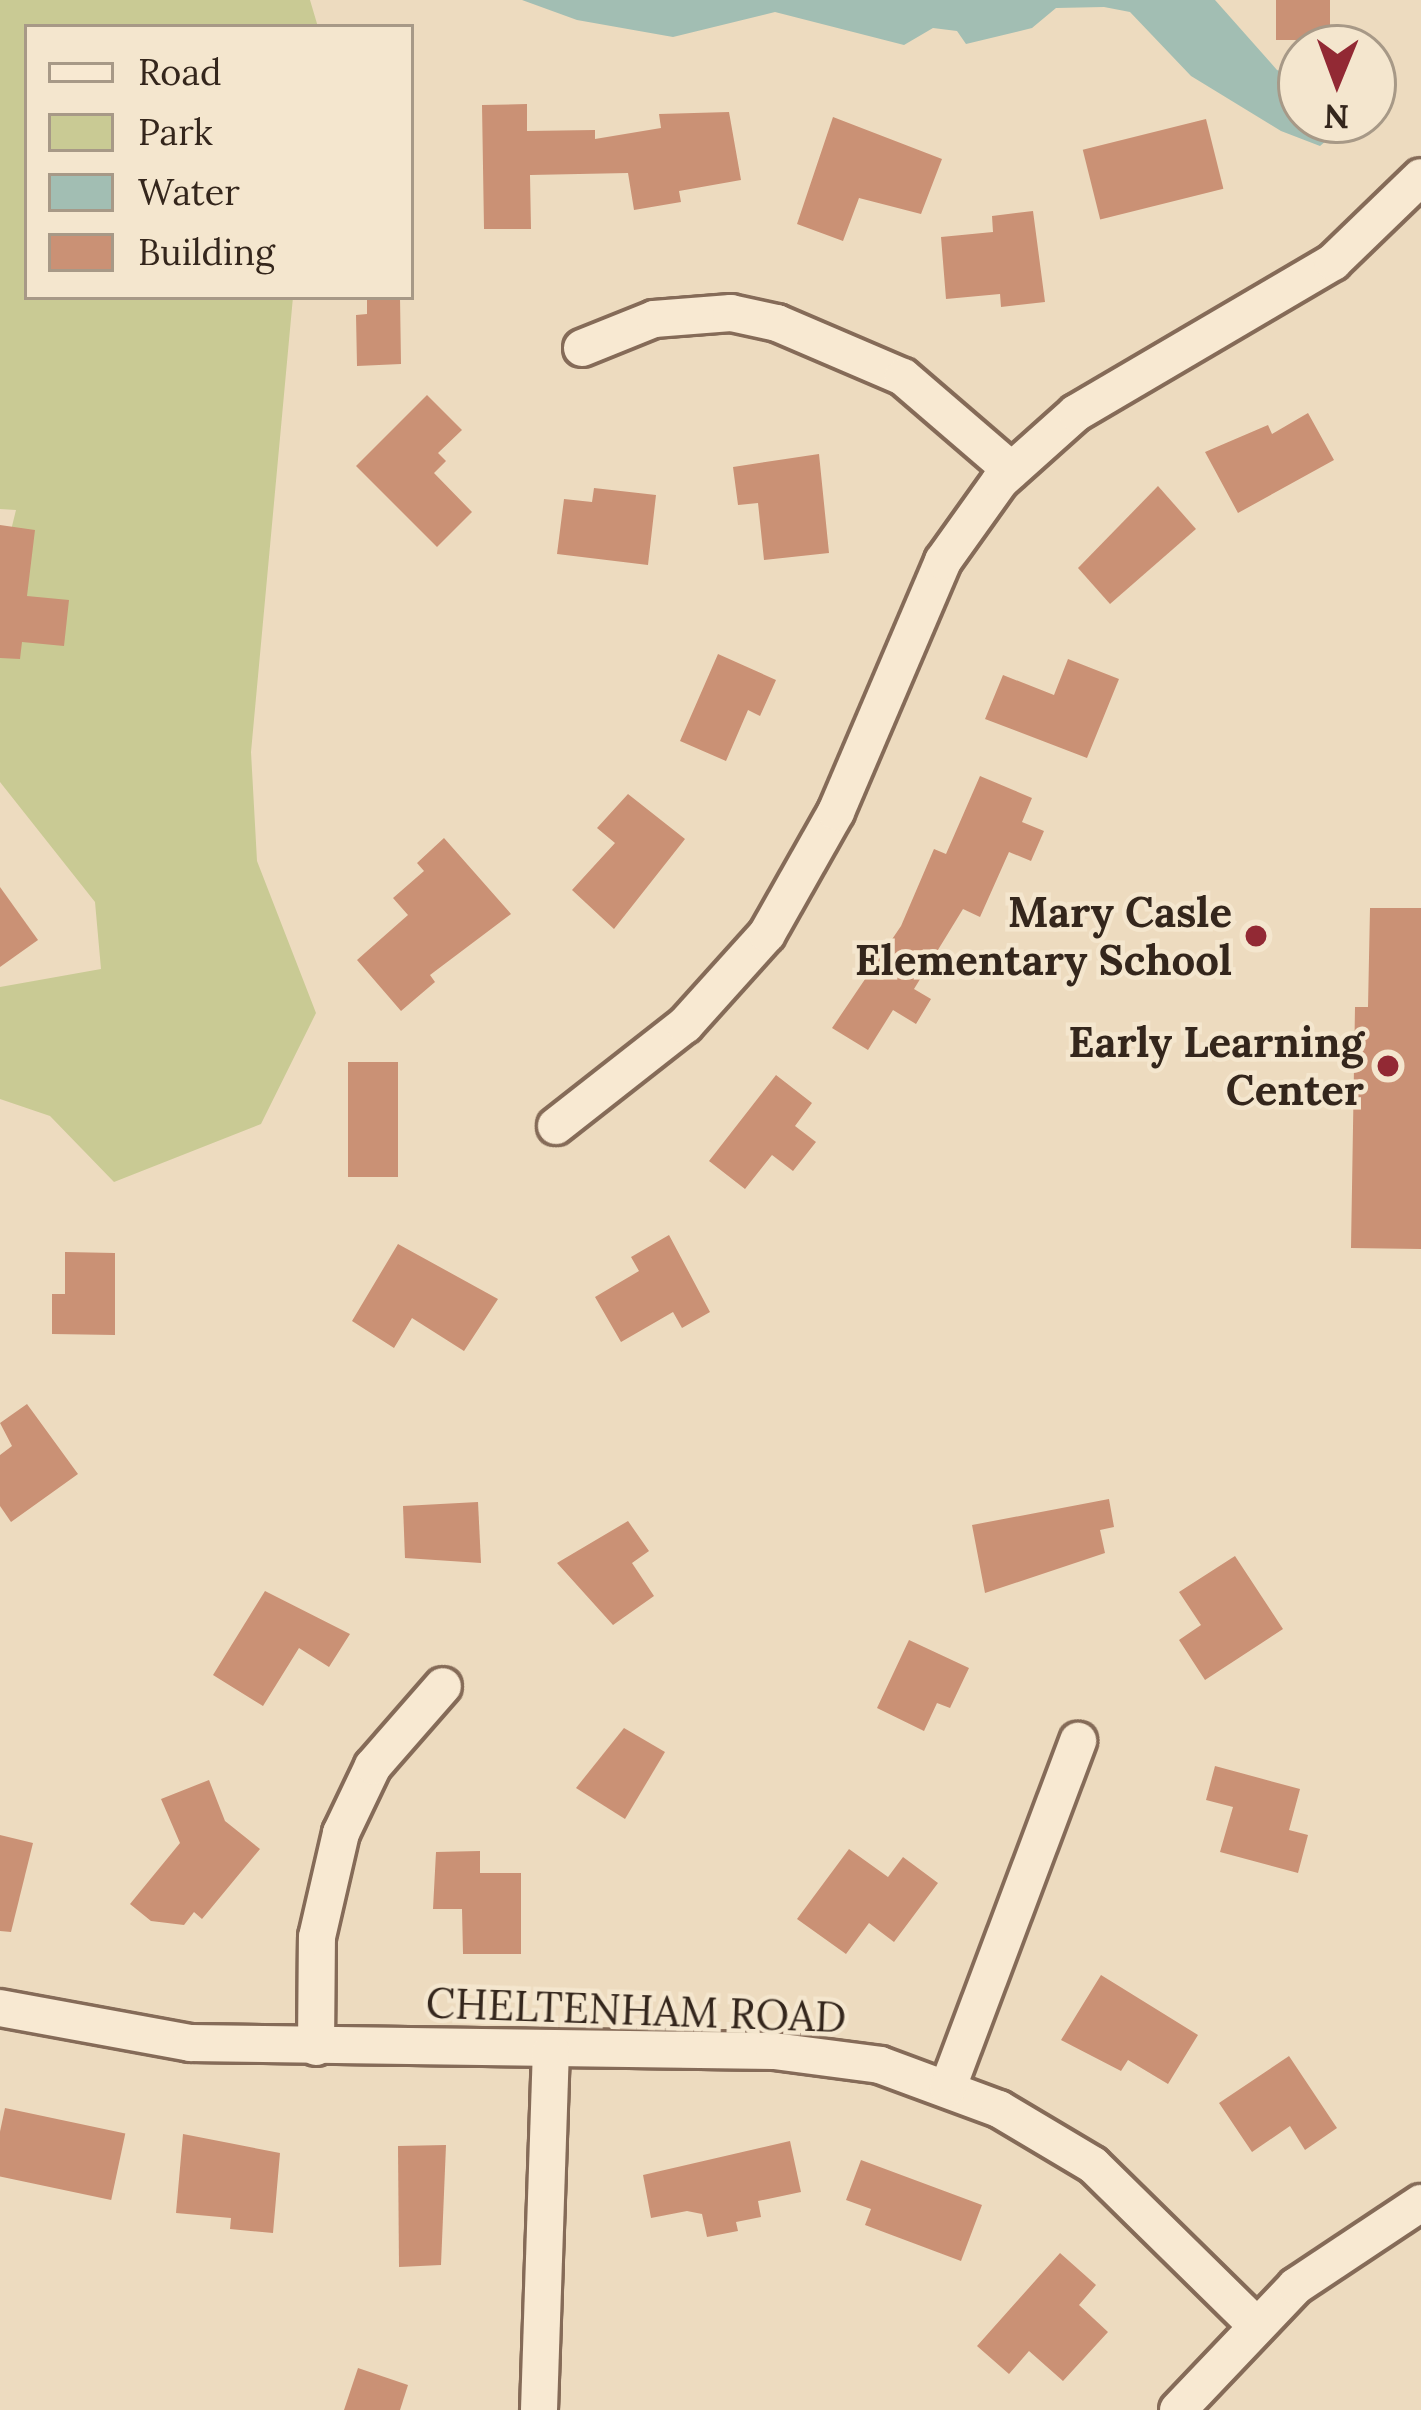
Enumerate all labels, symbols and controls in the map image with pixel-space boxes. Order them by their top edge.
legend [24,24,414,300]
north arrow [1277,24,1397,144]
text: Road [138,49,222,95]
text: N [1323,96,1350,138]
text: Park [138,109,213,155]
text: Water [138,169,240,215]
text: Building [138,229,275,275]
place label: Mary Casle Elementary School [855,887,1232,986]
marker: Mary Casle Elementary School [1243,923,1269,949]
place label: Early Learning Center [1068,1017,1364,1116]
marker: Early Learning Center [1375,1053,1401,1079]
street label: CHELTENHAM ROAD [425,1977,847,2043]

